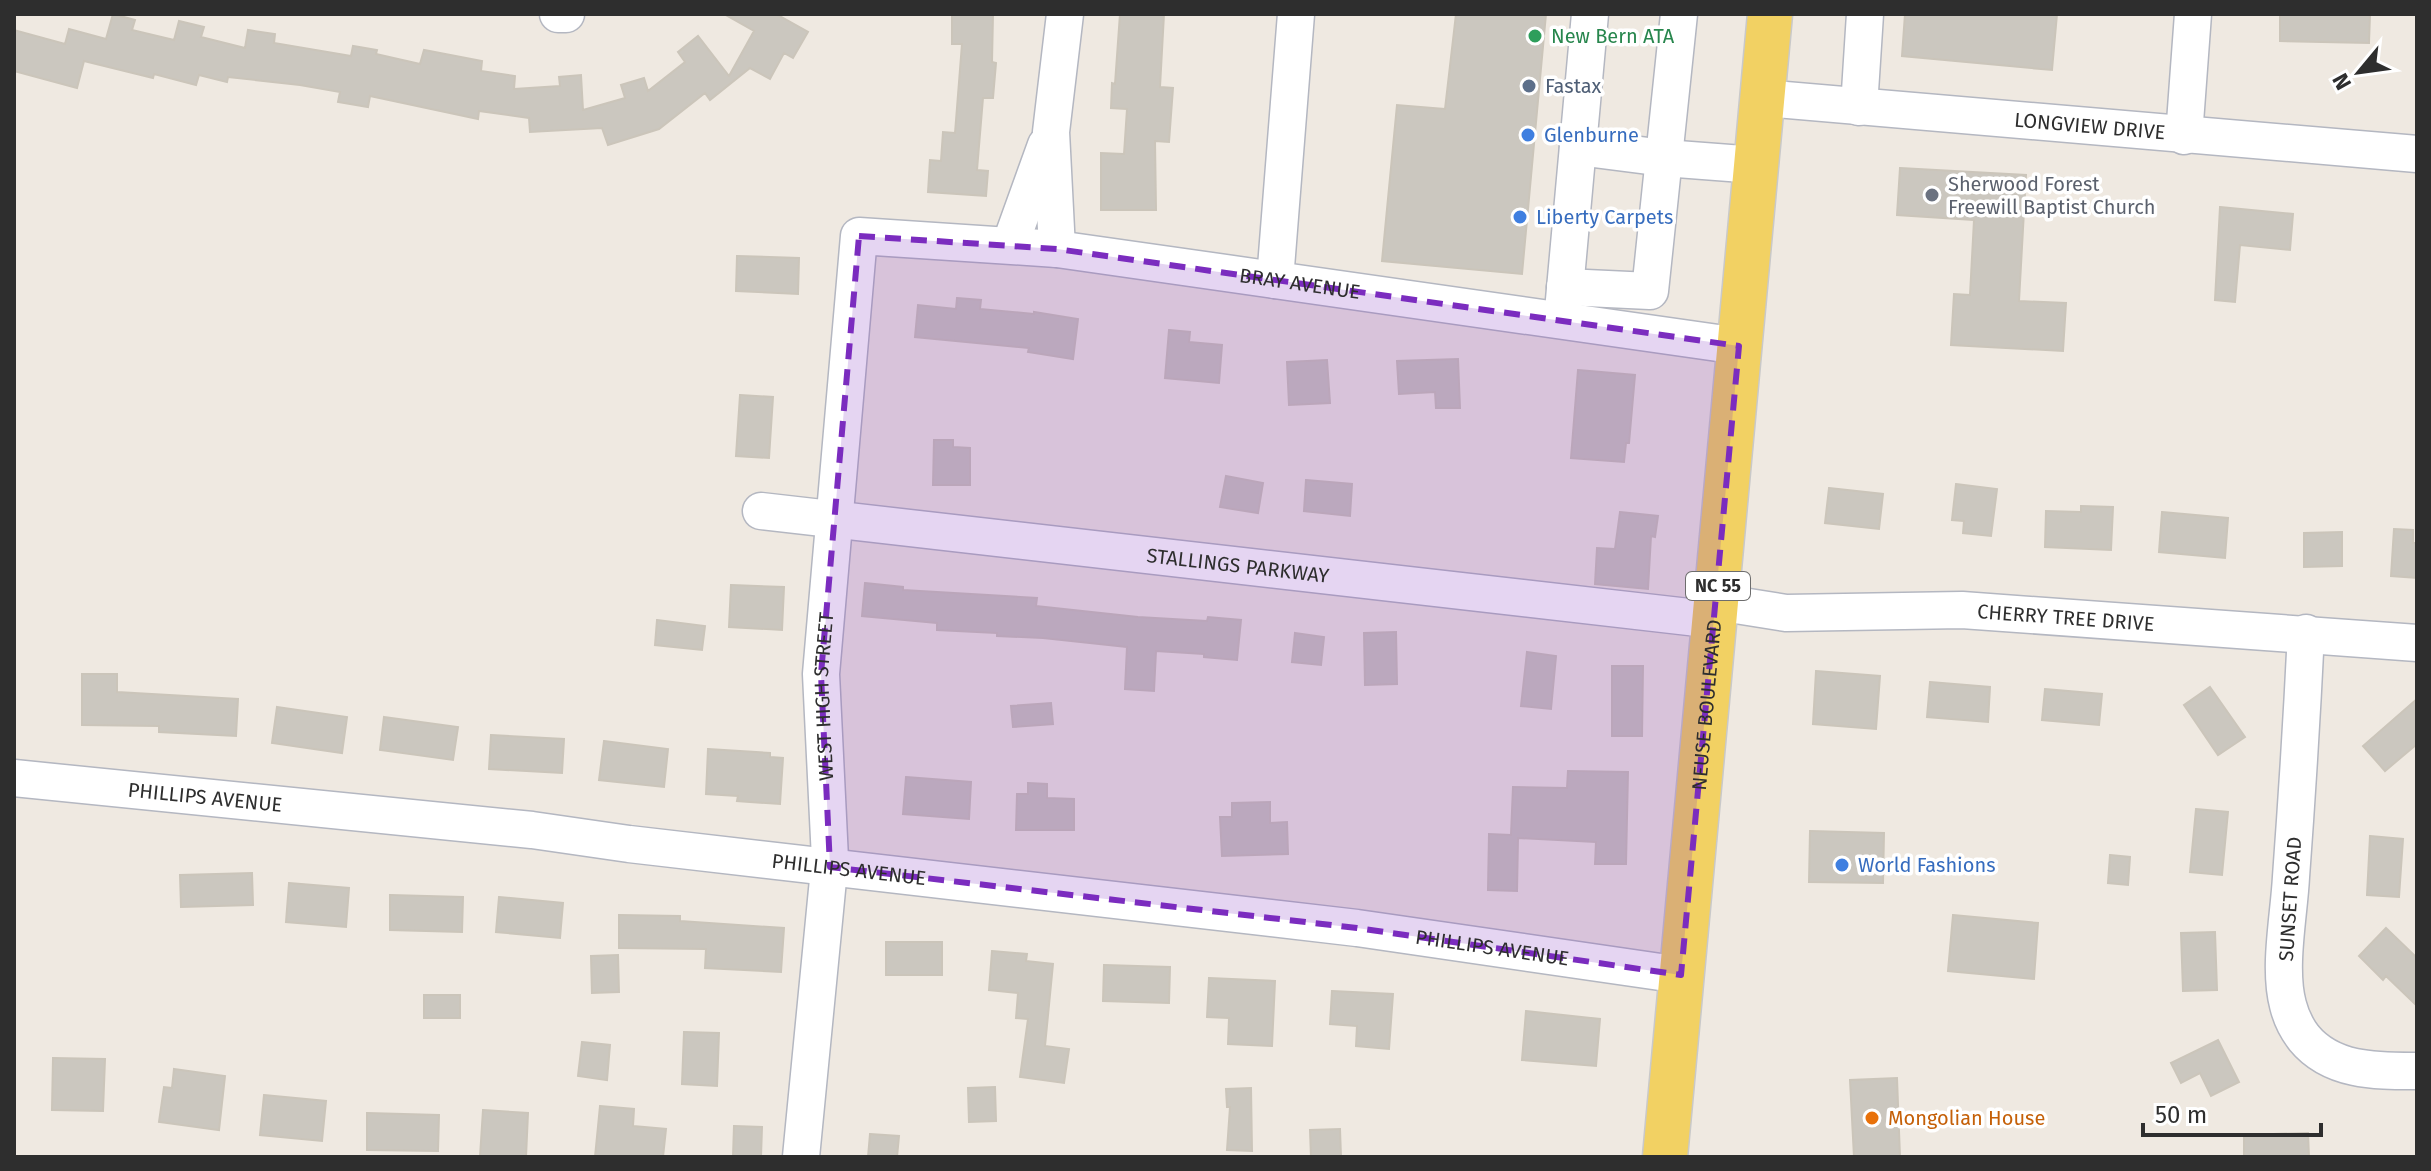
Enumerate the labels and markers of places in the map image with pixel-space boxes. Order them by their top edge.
place label: New Bern ATA [1551,24,1675,48]
marker: New Bern ATA [1526,27,1544,45]
place label: Fastax [1545,74,1602,98]
marker: Fastax [1520,77,1538,95]
place label: Glenburne [1544,123,1639,147]
marker: Glenburne [1519,126,1537,144]
place label: Sherwood Forest Freewill Baptist Church [1948,172,2155,219]
marker: Sherwood Forest Freewill Baptist Church [1923,186,1941,204]
place label: Liberty Carpets [1536,205,1673,229]
marker: Liberty Carpets [1511,208,1529,226]
place label: World Fashions [1858,853,1995,877]
marker: World Fashions [1833,856,1851,874]
place label: Mongolian House [1888,1106,2045,1130]
marker: Mongolian House [1863,1109,1881,1127]

